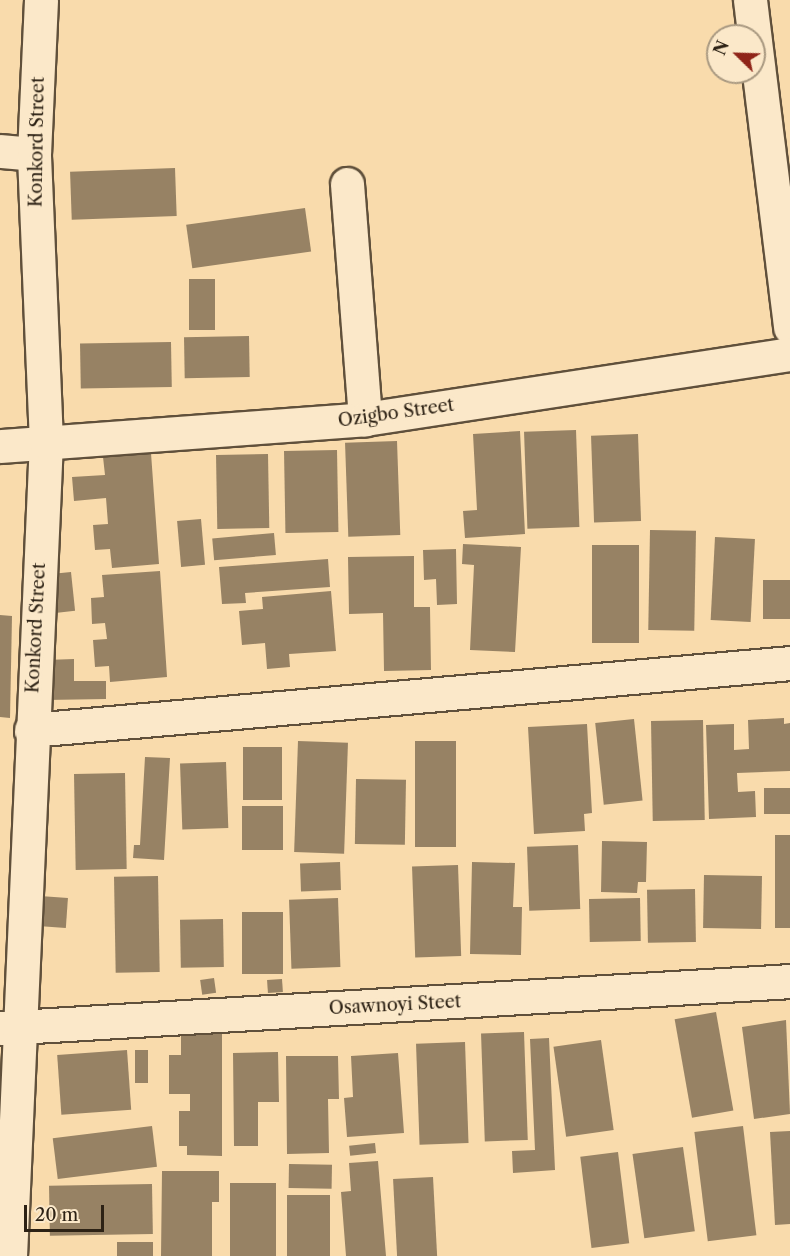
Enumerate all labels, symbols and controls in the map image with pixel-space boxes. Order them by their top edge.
north arrow [706,24,766,84]
text: N [709,37,733,58]
street label: Konkord Street [25,77,49,207]
street label: Ozigbo Street [337,394,455,432]
street label: Konkord Street [22,562,50,694]
street label: Osawnoyi Steet [328,991,462,1019]
scale bar [27,1193,106,1231]
text: 20 m [35,1204,78,1226]

